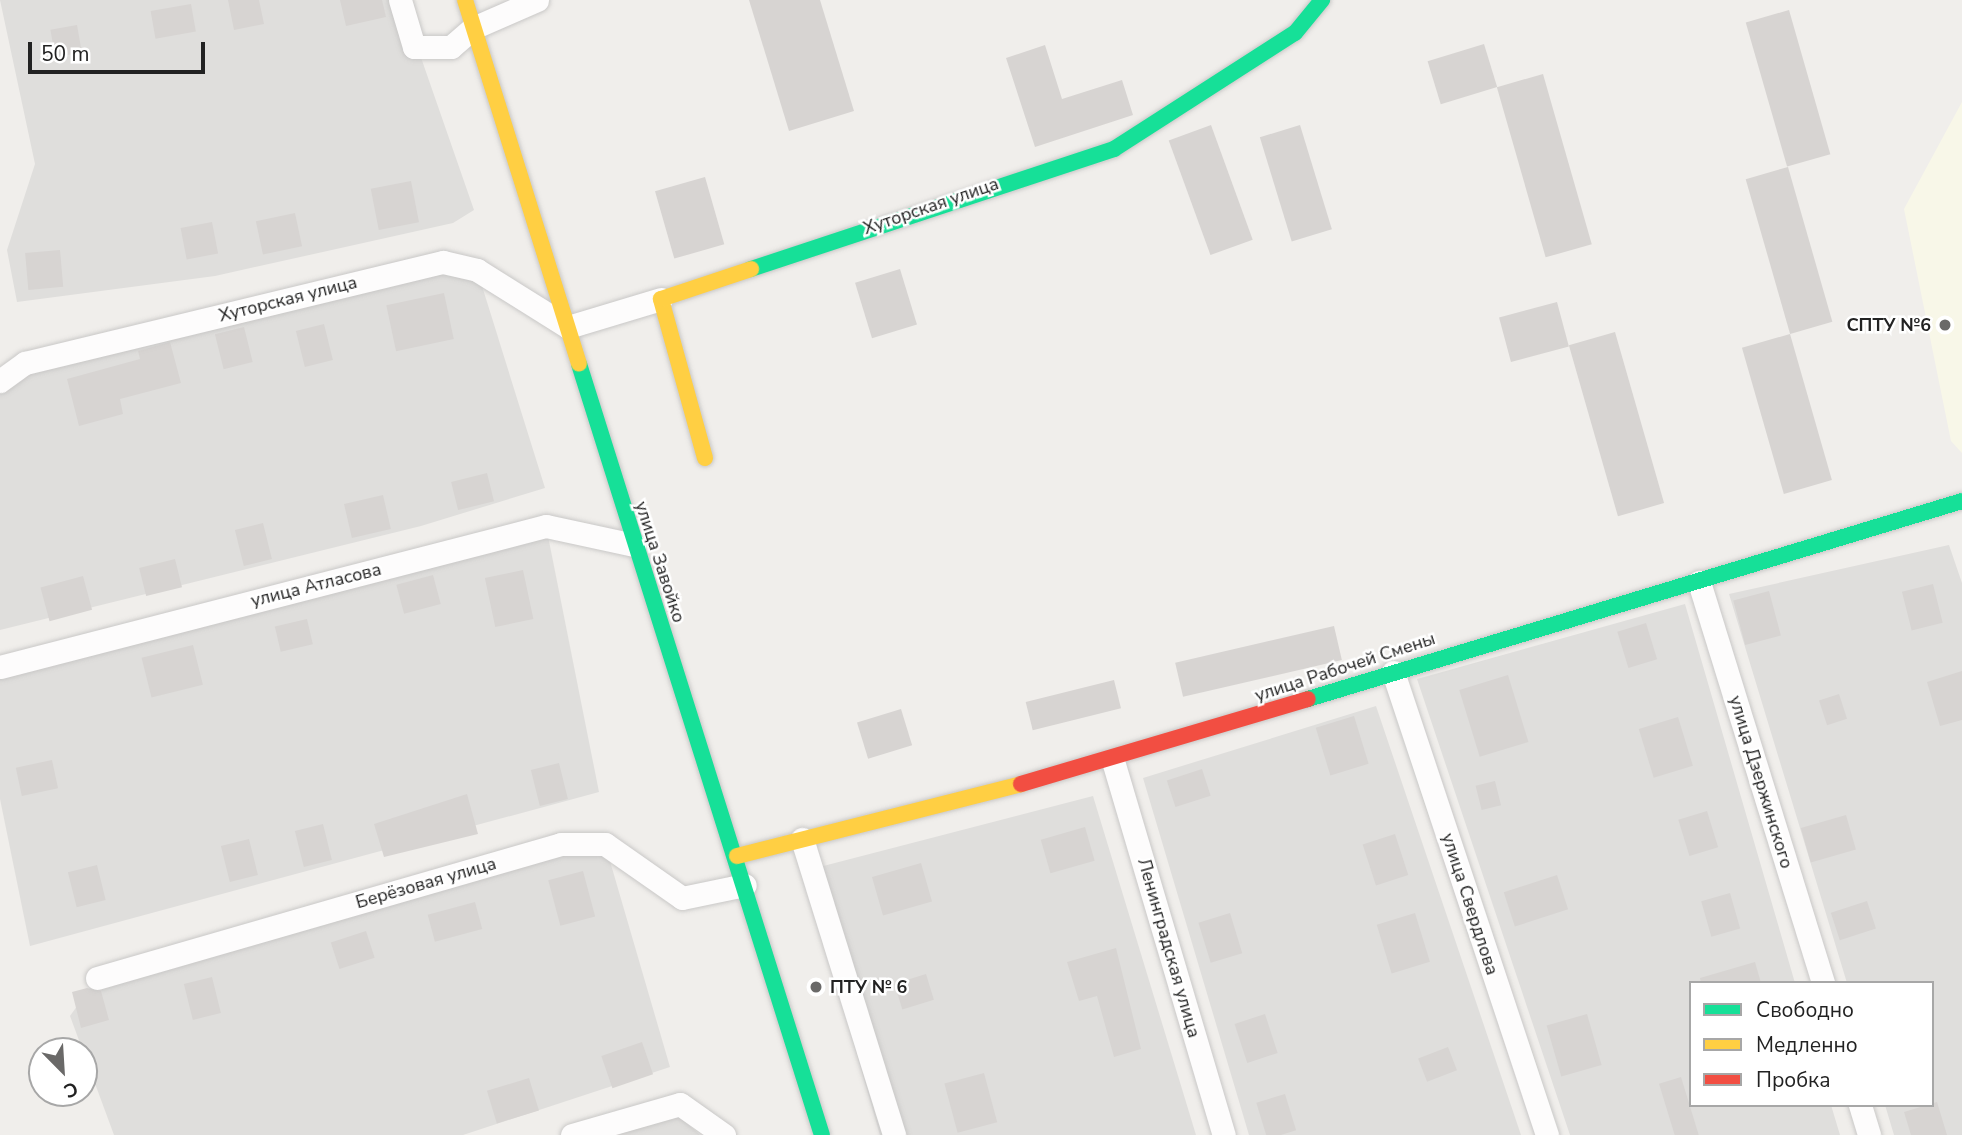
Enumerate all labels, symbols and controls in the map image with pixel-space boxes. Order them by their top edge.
scale bar [32,28,208,72]
text: 50 m [41,40,90,68]
street label: Хуторская улица [860,173,1002,239]
street label: Хуторская улица [217,271,359,327]
place label: СПТУ №6 [1846,314,1931,336]
marker: СПТУ №6 [1937,317,1953,333]
street label: улица Завойко [630,499,690,625]
street label: улица Атласова [249,558,383,612]
street label: улица Рабочей Смены [1252,628,1438,706]
street label: улица Дзержинского [1724,693,1798,871]
street label: улица Свердлова [1437,830,1503,978]
street label: Берёзовая улица [353,853,499,913]
street label: Ленинградская улица [1133,856,1205,1040]
place label: ПТУ № 6 [830,976,907,998]
marker: ПТУ № 6 [808,979,824,995]
legend [1689,981,1934,1107]
text: Свободно [1756,996,1854,1024]
text: Медленно [1756,1031,1858,1059]
north arrow [28,1037,98,1107]
text: Пробка [1756,1066,1830,1094]
text: С [60,1075,82,1104]

